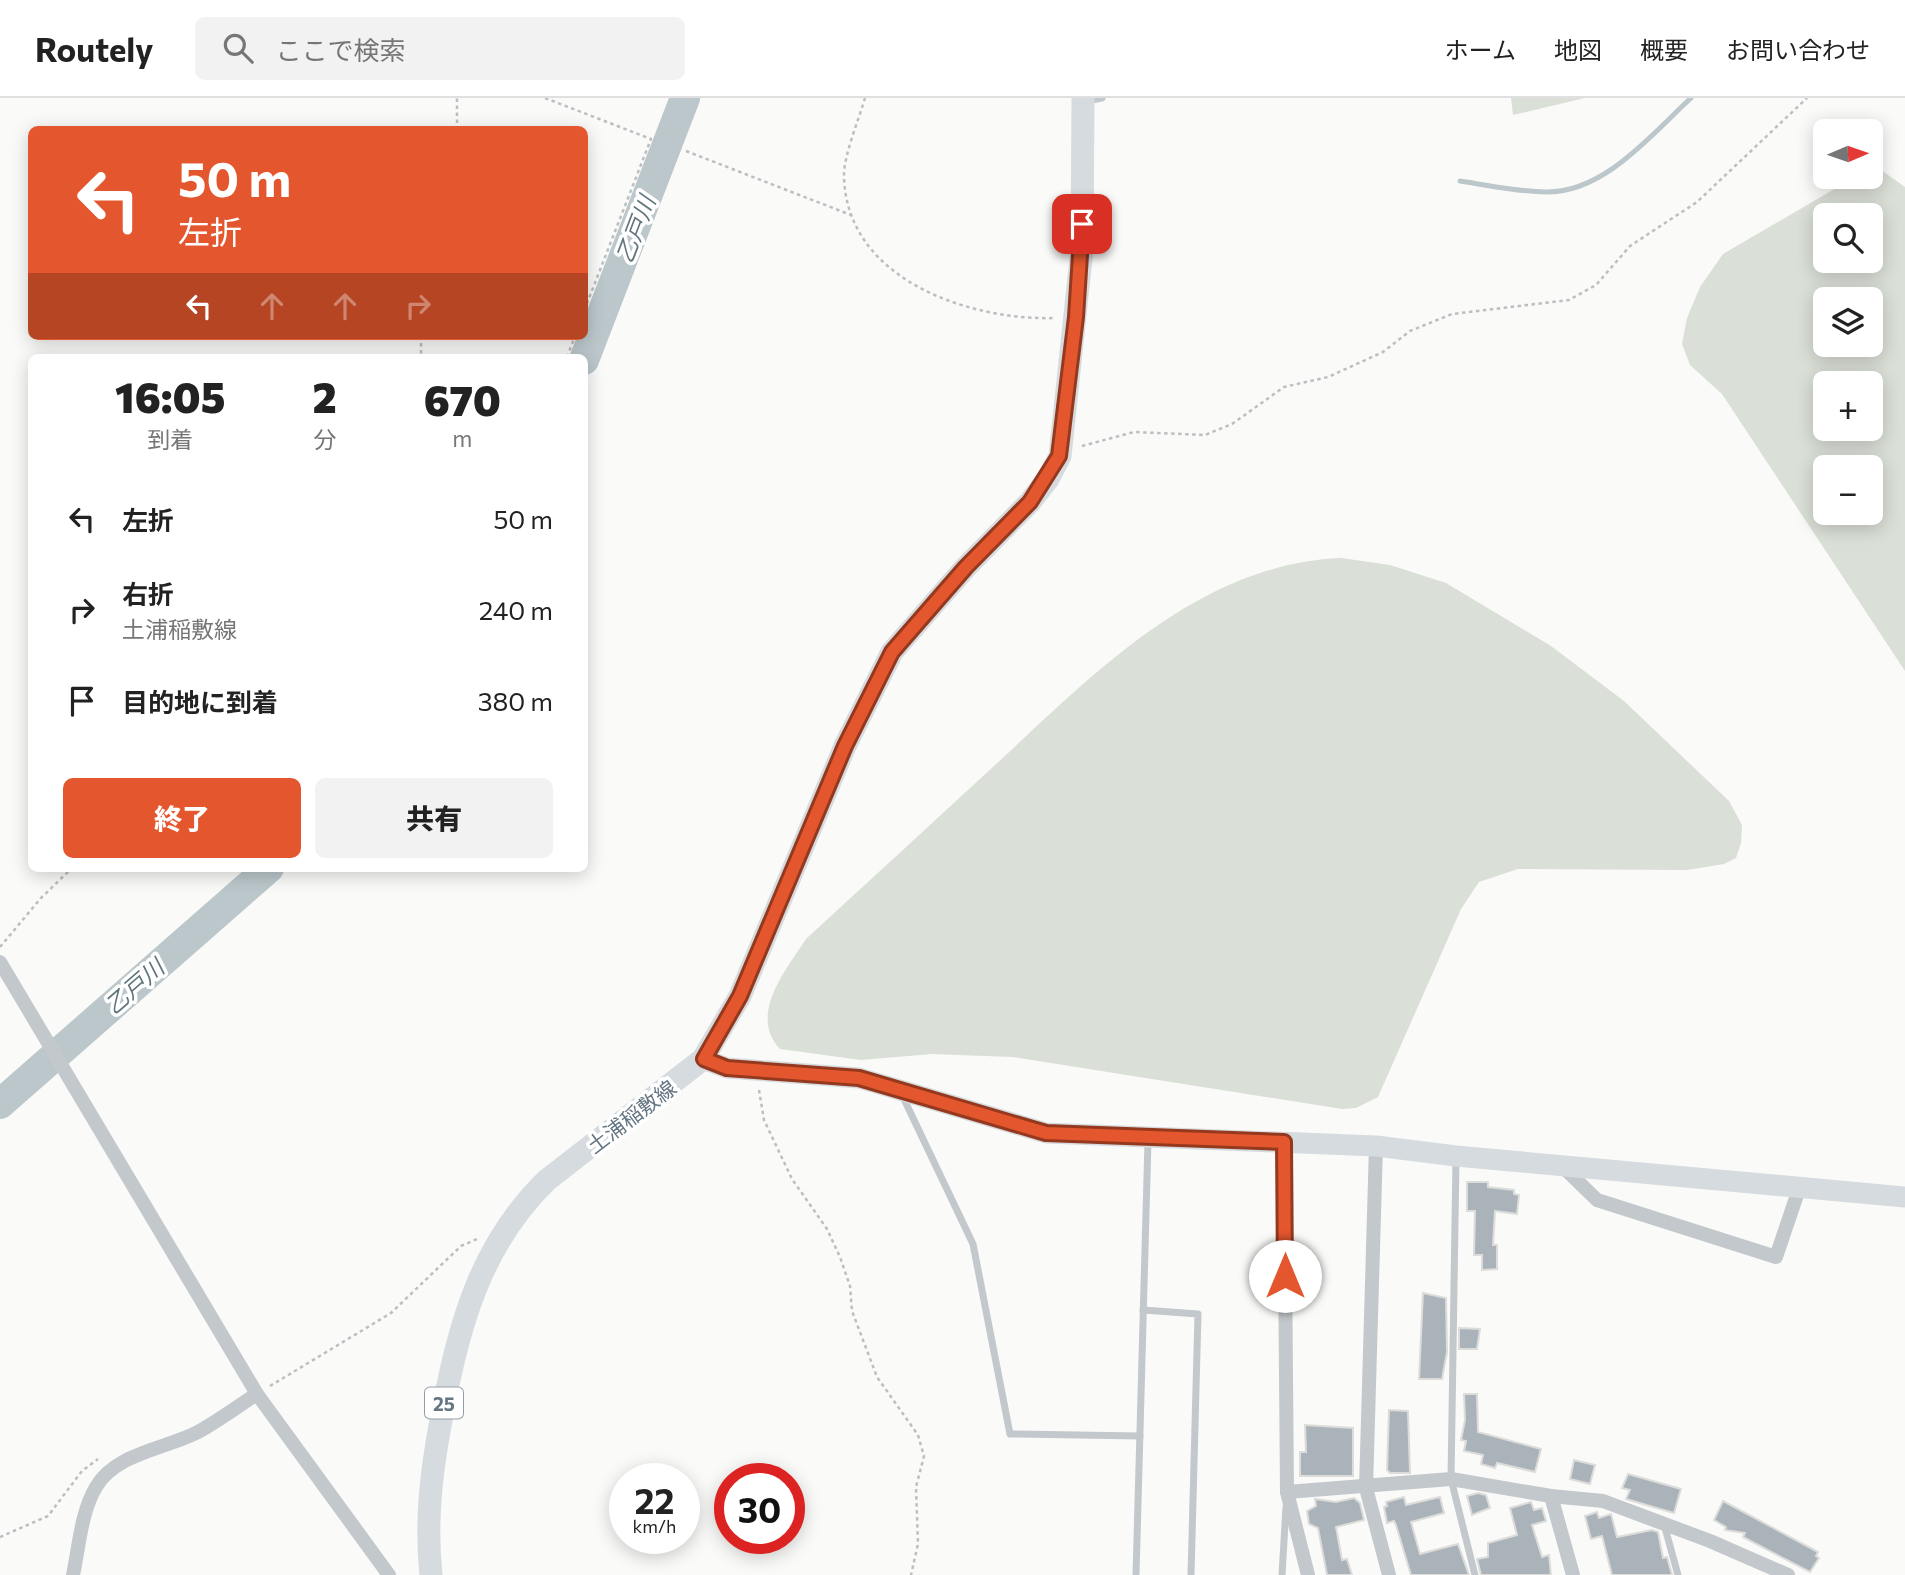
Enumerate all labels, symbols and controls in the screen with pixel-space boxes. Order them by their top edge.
search box [195,17,685,80]
text: Routely [35,28,153,69]
icon: search [219,29,257,67]
text: ここで検索 [275,34,406,65]
text: ホーム [1445,35,1516,64]
text: 地図 [1554,35,1602,64]
text: 概要 [1640,35,1688,64]
text: お問い合わせ [1726,35,1870,64]
north arrow [1813,119,1883,189]
map controls [1813,119,1883,525]
text: 50 m [178,147,291,207]
icon: left [63,154,154,245]
water label: 乙戸川 [610,189,662,266]
pin [1052,194,1112,254]
button: search [1813,203,1883,273]
icon: arrive [1063,205,1101,243]
text: 左折 [178,211,242,251]
icon: left [180,287,218,325]
icon: ahead [253,287,291,325]
icon: ahead [326,287,364,325]
icon: right [399,287,437,325]
button: layers [1813,287,1883,357]
text: 16:05 [115,370,225,422]
text: 2 [313,370,337,422]
button: + [1813,371,1883,441]
text: 670 [424,373,501,425]
text: m [452,424,472,452]
text: 到着 [147,425,193,453]
text: 分 [313,425,336,453]
button: − [1813,455,1883,525]
icon: left [63,500,101,538]
text: 50 m [493,503,553,534]
text: 左折 [122,504,174,535]
text: 右折 [122,578,174,609]
icon: right [63,591,101,629]
text: 240 m [479,594,553,625]
text: 土浦稲敷線 [122,615,237,643]
icon: arrive [63,682,101,720]
text: 380 m [478,685,553,716]
text: 目的地に到着 [122,686,278,717]
button: 終了 [63,778,301,858]
button: 共有 [315,778,553,858]
water label: 乙戸川 [99,951,171,1019]
street label: 土浦稲敷線 [582,1074,680,1158]
position arrow [1248,1239,1322,1313]
road number: 25 [425,1387,463,1418]
speed limit sign: 30 [714,1463,805,1554]
text: 22 [635,1478,674,1521]
text: km/h [633,1515,676,1537]

